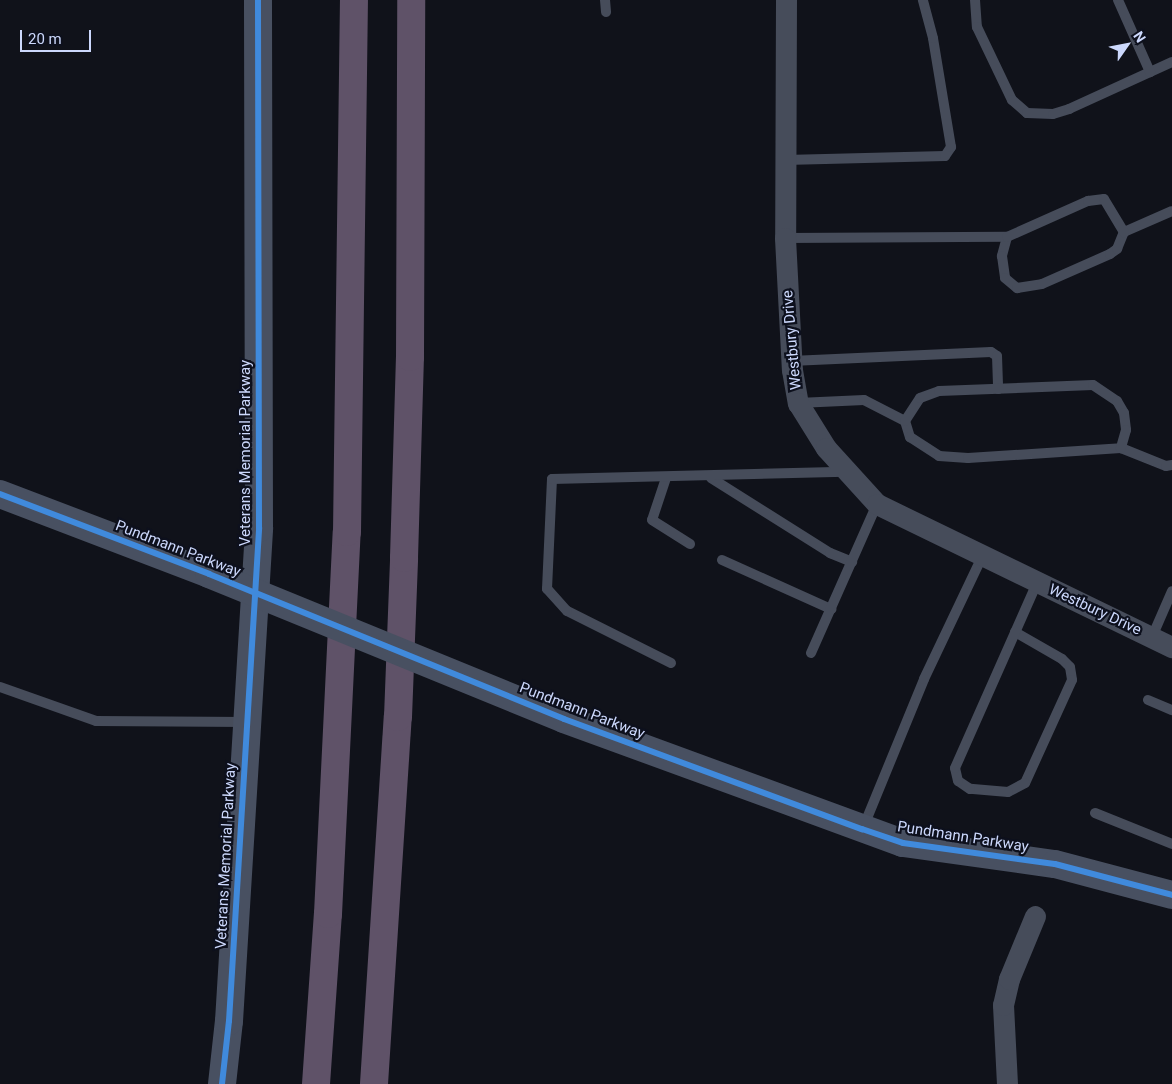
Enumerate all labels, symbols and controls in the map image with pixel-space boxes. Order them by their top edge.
scale bar [22,20,94,52]
north arrow [1102,20,1152,70]
text: N [1130,28,1149,45]
text: 20 m [28,30,62,48]
street label: Westbury Drive [779,289,805,391]
street label: Veterans Memorial Parkway [237,360,255,546]
street label: Pundmann Parkway [113,517,243,581]
street label: Westbury Drive [1046,581,1144,639]
street label: Pundmann Parkway [517,679,647,743]
street label: Veterans Memorial Parkway [212,762,240,950]
street label: Pundmann Parkway [896,818,1030,856]

